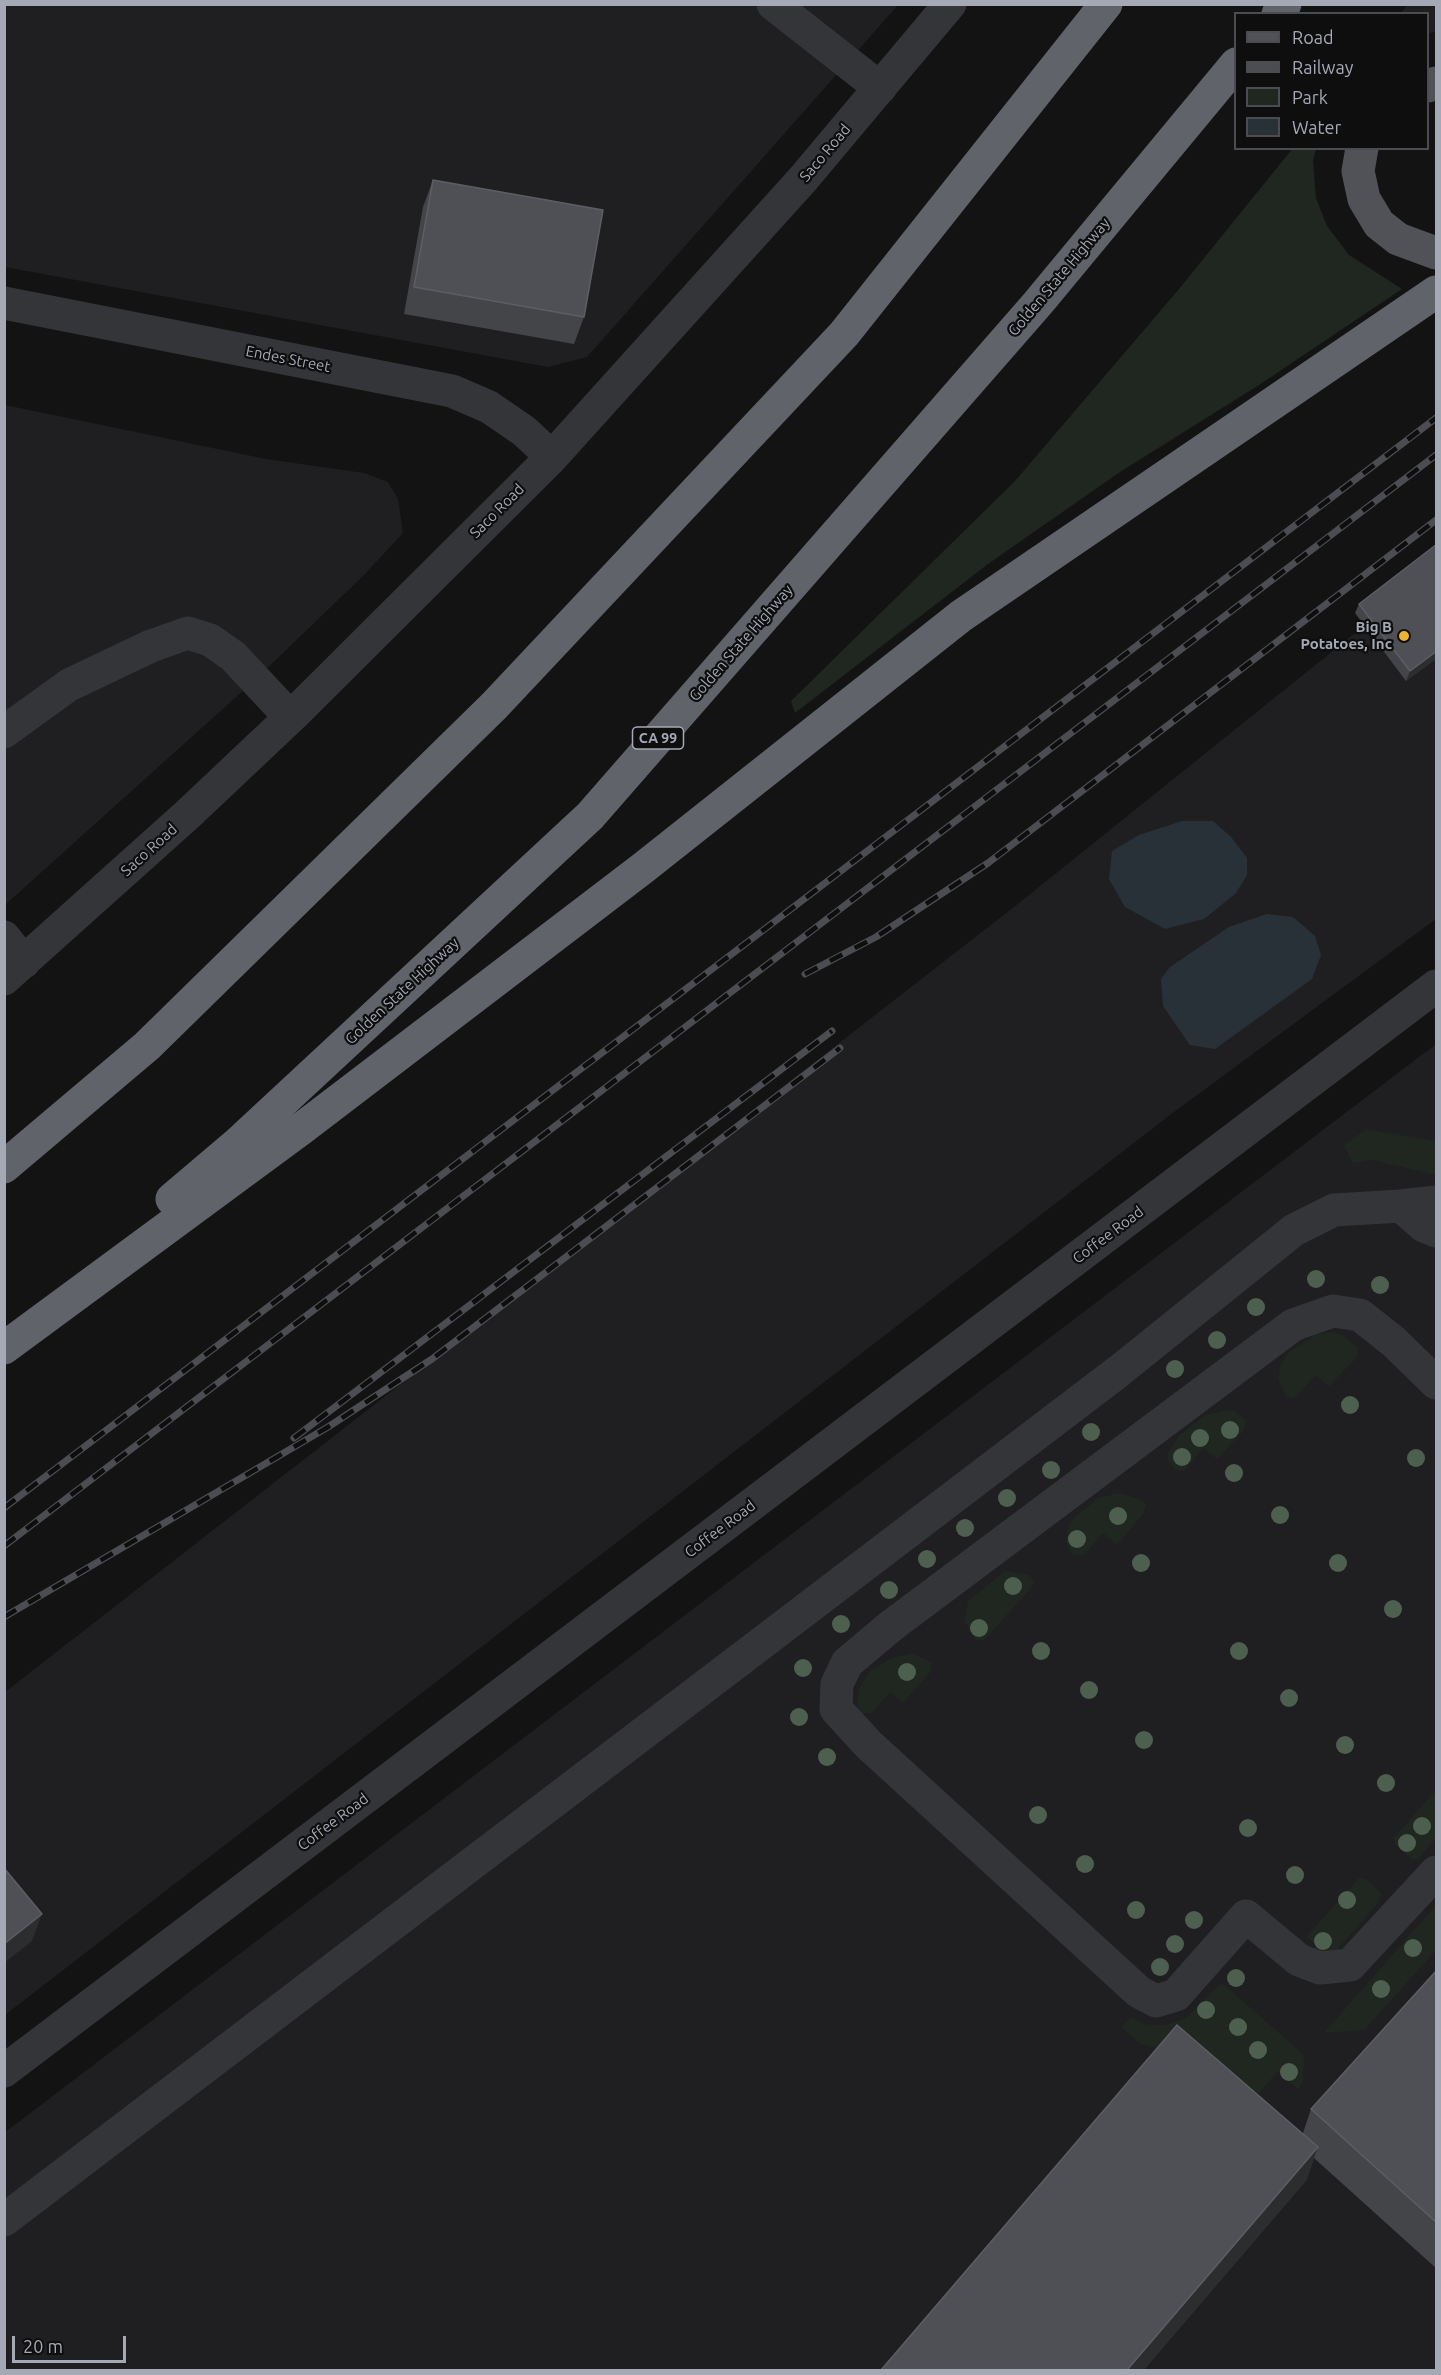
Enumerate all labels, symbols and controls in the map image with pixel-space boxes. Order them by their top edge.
legend [1234,12,1429,150]
text: Road [1292,27,1334,47]
text: Railway [1292,57,1353,77]
text: Park [1292,87,1328,107]
text: Water [1292,117,1341,137]
street label: Saco Road [796,121,854,185]
street label: Golden State Highway [1004,214,1114,340]
street label: Endes Street [244,342,332,376]
street label: Saco Road [466,480,528,542]
street label: Golden State Highway [685,581,797,705]
place label: Big B Potatoes, Inc [1300,618,1392,653]
marker: Big B Potatoes, Inc [1397,629,1411,643]
road number: CA 99 [632,727,684,749]
street label: Saco Road [117,820,181,880]
street label: Golden State Highway [342,934,462,1048]
street label: Coffee Road [1069,1203,1147,1267]
street label: Coffee Road [681,1497,759,1561]
street label: Coffee Road [294,1790,372,1854]
scale bar [15,2324,129,2362]
text: 20 m [23,2336,63,2356]

